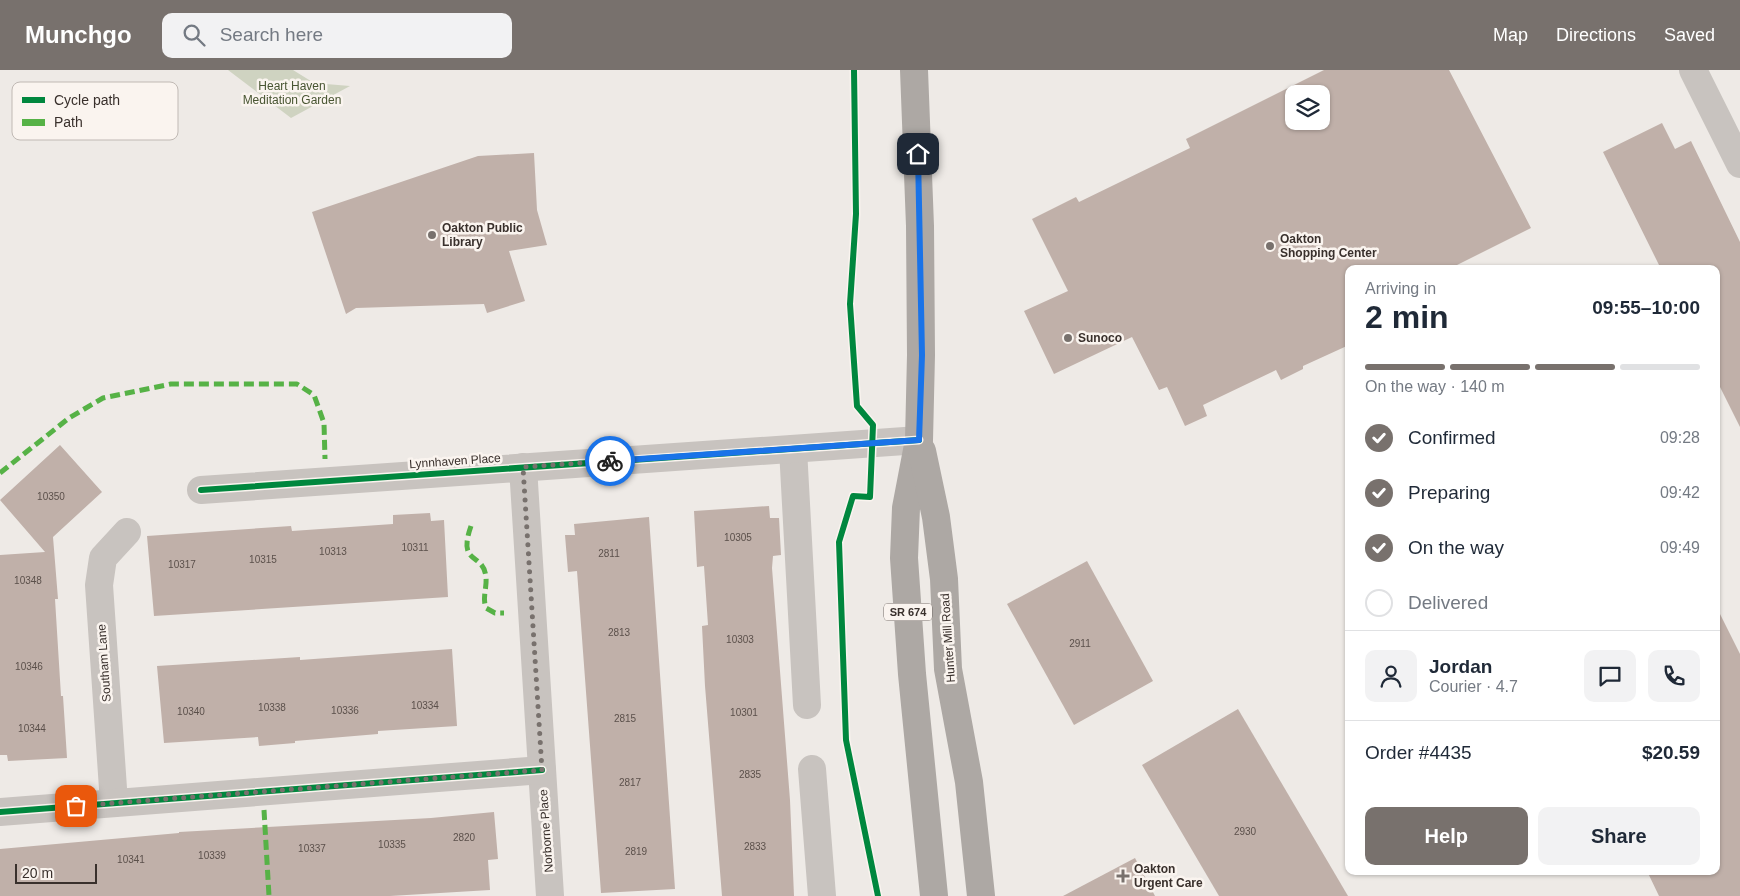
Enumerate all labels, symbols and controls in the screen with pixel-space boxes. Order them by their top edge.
search box [162,13,512,58]
text: Munchgo [25,21,132,48]
icon: search [180,21,208,49]
text: Search here [220,24,323,45]
text: Map [1493,25,1528,45]
text: Directions [1556,25,1636,45]
text: Saved [1664,25,1715,45]
park label: Heart Haven Meditation Garden [243,79,341,107]
legend [12,82,178,140]
map controls [1285,85,1330,130]
button: layers [1285,85,1330,130]
text: Cycle path [54,92,120,108]
text: Path [54,114,83,130]
pin [897,133,939,175]
icon: home [904,140,932,168]
place label: Oakton Public Library [442,221,523,249]
marker: Oakton Public Library [426,229,438,241]
place label: Oakton Shopping Center [1280,232,1377,260]
marker: Oakton Shopping Center [1264,240,1276,252]
text: Arriving in [1365,280,1436,297]
text: 09:55–10:00 [1592,297,1700,318]
text: 2 min [1365,299,1449,335]
place label: Sunoco [1078,331,1122,345]
marker: Sunoco [1062,332,1074,344]
text: On the way · 140 m [1365,378,1505,395]
icon: check [1365,424,1393,452]
text: Confirmed [1408,427,1496,448]
text: 09:28 [1660,429,1700,446]
courier [585,436,635,486]
icon: bike [596,447,624,475]
street label: Lynnhaven Place [409,451,502,471]
icon: check [1365,479,1393,507]
text: Preparing [1408,482,1490,503]
text: 09:42 [1660,484,1700,501]
house number: 10350 [37,491,65,502]
house number: 10305 [724,532,752,543]
icon: check [1365,534,1393,562]
text: On the way [1408,537,1504,558]
text: 09:49 [1660,539,1700,556]
house number: 10311 [401,542,429,553]
house number: 10313 [319,546,347,557]
house number: 2811 [598,548,620,559]
house number: 10315 [249,554,277,565]
house number: 10317 [168,559,196,570]
house number: 10348 [14,575,42,586]
text: Delivered [1408,592,1488,613]
street label: Hunter Mill Road [938,593,958,683]
road number: SR 674 [884,604,932,620]
street label: Southam Lane [94,623,114,702]
house number: 2813 [608,627,631,638]
house number: 10303 [726,634,754,645]
house number: 2911 [1069,638,1091,649]
button: person [1365,650,1417,702]
button: chat [1584,650,1636,702]
button: phone [1648,650,1700,702]
text: Jordan [1429,656,1492,677]
house number: 10346 [15,661,43,672]
text: Courier · 4.7 [1429,678,1518,695]
house number: 10334 [411,700,439,711]
house number: 10338 [258,702,286,713]
house number: 10336 [331,705,359,716]
house number: 10340 [177,706,205,717]
house number: 10301 [730,707,758,718]
house number: 2815 [614,713,637,724]
house number: 10344 [18,723,46,734]
text: Order #4435 [1365,742,1472,763]
text: $20.59 [1642,742,1700,763]
house number: 2835 [739,769,762,780]
house number: 2817 [619,777,642,788]
pin [55,785,97,827]
street label: Norborne Place [536,789,556,873]
icon: bag [62,792,90,820]
button: Help [1365,807,1528,865]
button: Share [1538,807,1700,865]
house number: 2930 [1234,826,1257,837]
house number: 2820 [453,832,476,843]
house number: 10335 [378,839,406,850]
house number: 2833 [744,841,767,852]
house number: 10337 [298,843,326,854]
house number: 2819 [625,846,648,857]
house number: 10339 [198,850,226,861]
house number: 10341 [117,854,145,865]
scale bar [15,861,98,884]
place label: Oakton Urgent Care [1134,862,1203,890]
text: 20 m [22,865,53,881]
marker: Oakton Urgent Care [1116,869,1130,883]

